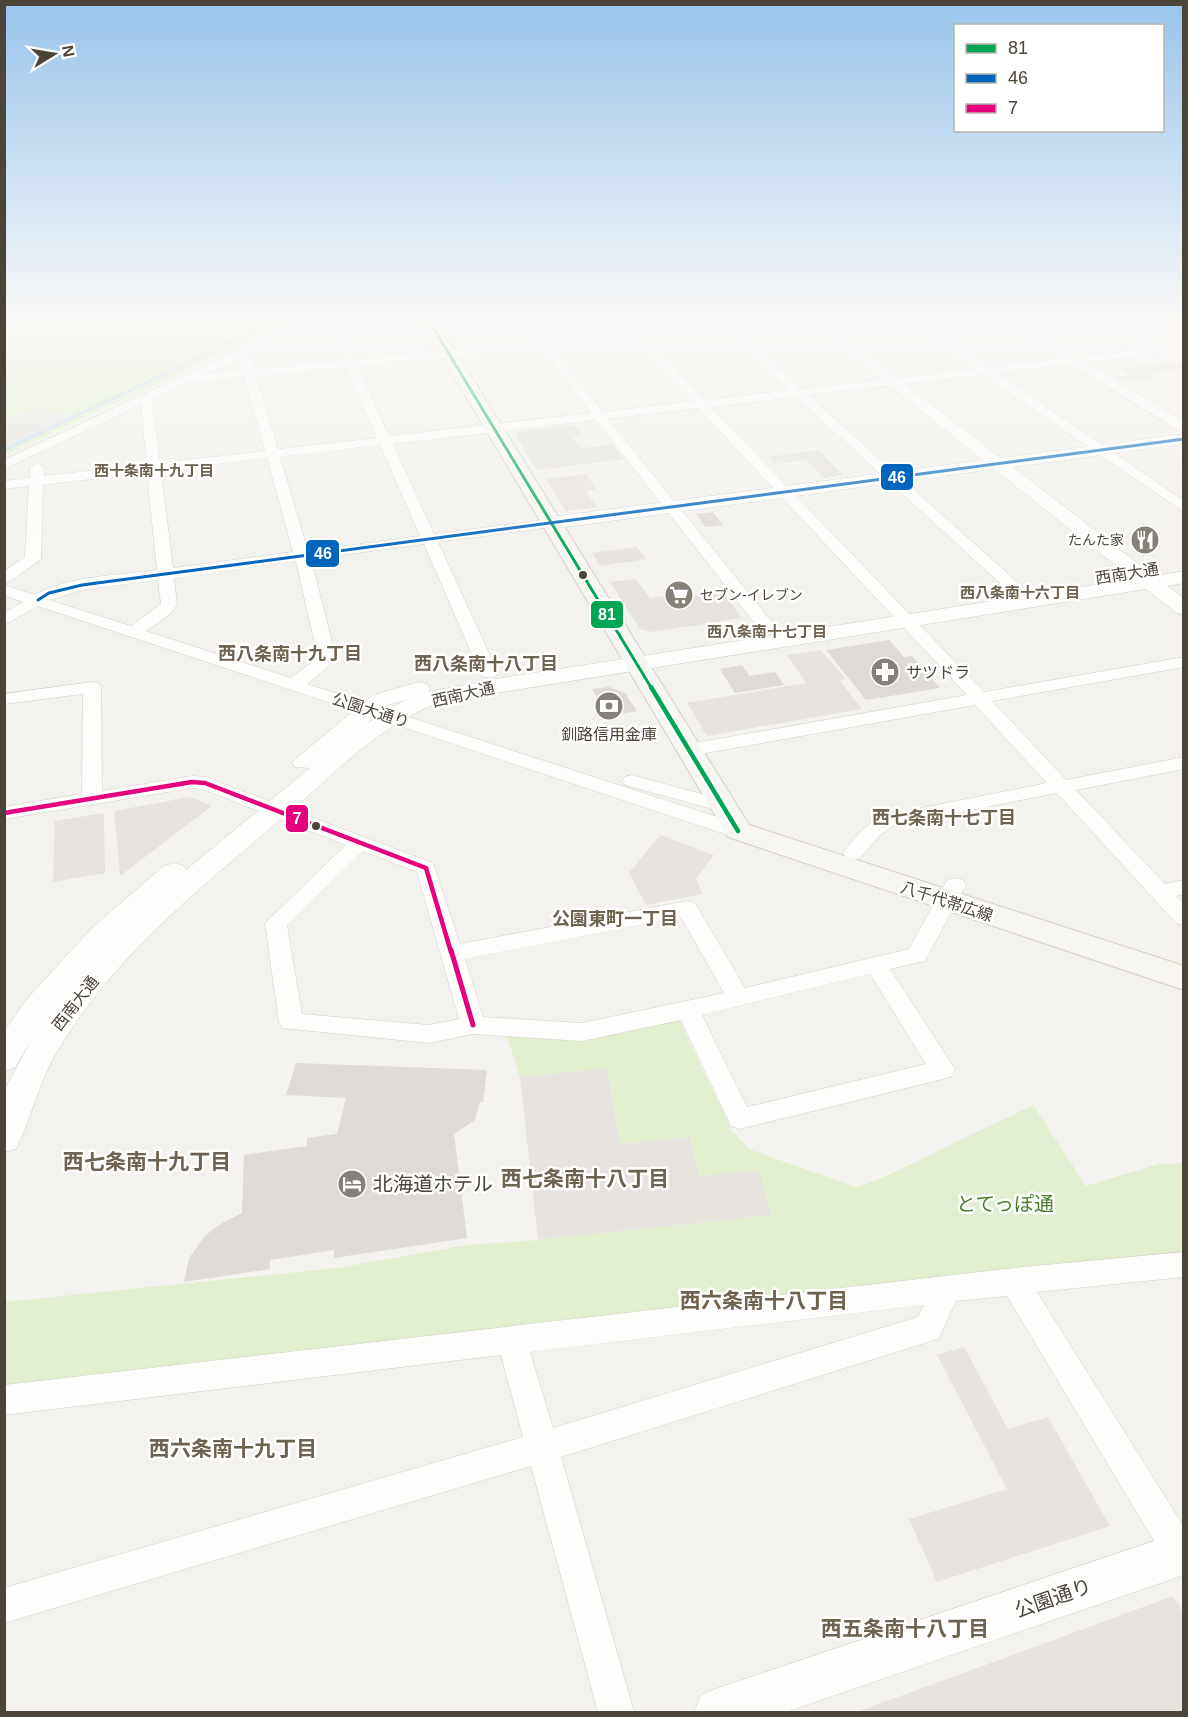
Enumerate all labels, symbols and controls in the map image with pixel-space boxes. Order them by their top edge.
north arrow [24,24,84,84]
legend [954,24,1164,132]
text: 81 [1008,38,1028,58]
text: N [59,44,78,59]
text: 46 [1008,68,1028,88]
text: 7 [1008,98,1018,118]
district label: 西十条南十九丁目 [94,462,214,479]
line badge: 46 [880,463,914,491]
text: 46 [888,469,906,486]
restaurant icon: たんた家 [1129,524,1161,556]
place label: たんた家 [1068,532,1124,548]
line badge: 46 [305,539,340,568]
text: 46 [314,545,332,562]
street label: 西南大通 [1094,560,1160,587]
unlabelled marker [577,569,589,581]
supermarket icon: セブン-イレブン [663,579,695,611]
district label: 西八条南十六丁目 [960,584,1080,601]
place label: セブン-イレブン [700,587,803,603]
line badge: 81 [590,600,624,629]
text: 81 [598,606,616,623]
district label: 西八条南十七丁目 [707,623,827,640]
district label: 西八条南十九丁目 [218,644,362,664]
district label: 西八条南十八丁目 [414,654,558,674]
pharmacy icon: サツドラ [869,656,901,688]
place label: サツドラ [906,664,970,681]
street label: 西南大通 [430,679,496,710]
street label: 公園大通り [330,690,412,731]
bank icon: 釧路信用金庫 [593,690,625,722]
place label: 釧路信用金庫 [561,726,657,743]
line badge: 7 [285,804,309,833]
district label: 西七条南十七丁目 [872,808,1016,828]
text: 7 [293,810,302,827]
unlabelled marker [310,820,322,832]
street label: 八千代帯広線 [899,879,995,924]
district label: 公園東町一丁目 [552,909,678,929]
street label: 西南大通 [49,973,102,1034]
district label: 西七条南十九丁目 [63,1150,231,1173]
district label: 西七条南十八丁目 [501,1167,669,1190]
hotel icon: 北海道ホテル [336,1168,368,1200]
place label: 北海道ホテル [373,1173,493,1195]
park label: とてっぽ通 [956,1193,1054,1215]
district label: 西六条南十八丁目 [680,1289,848,1312]
district label: 西六条南十九丁目 [149,1437,317,1460]
street label: 公園通り [1012,1575,1094,1621]
district label: 西五条南十八丁目 [821,1617,989,1640]

